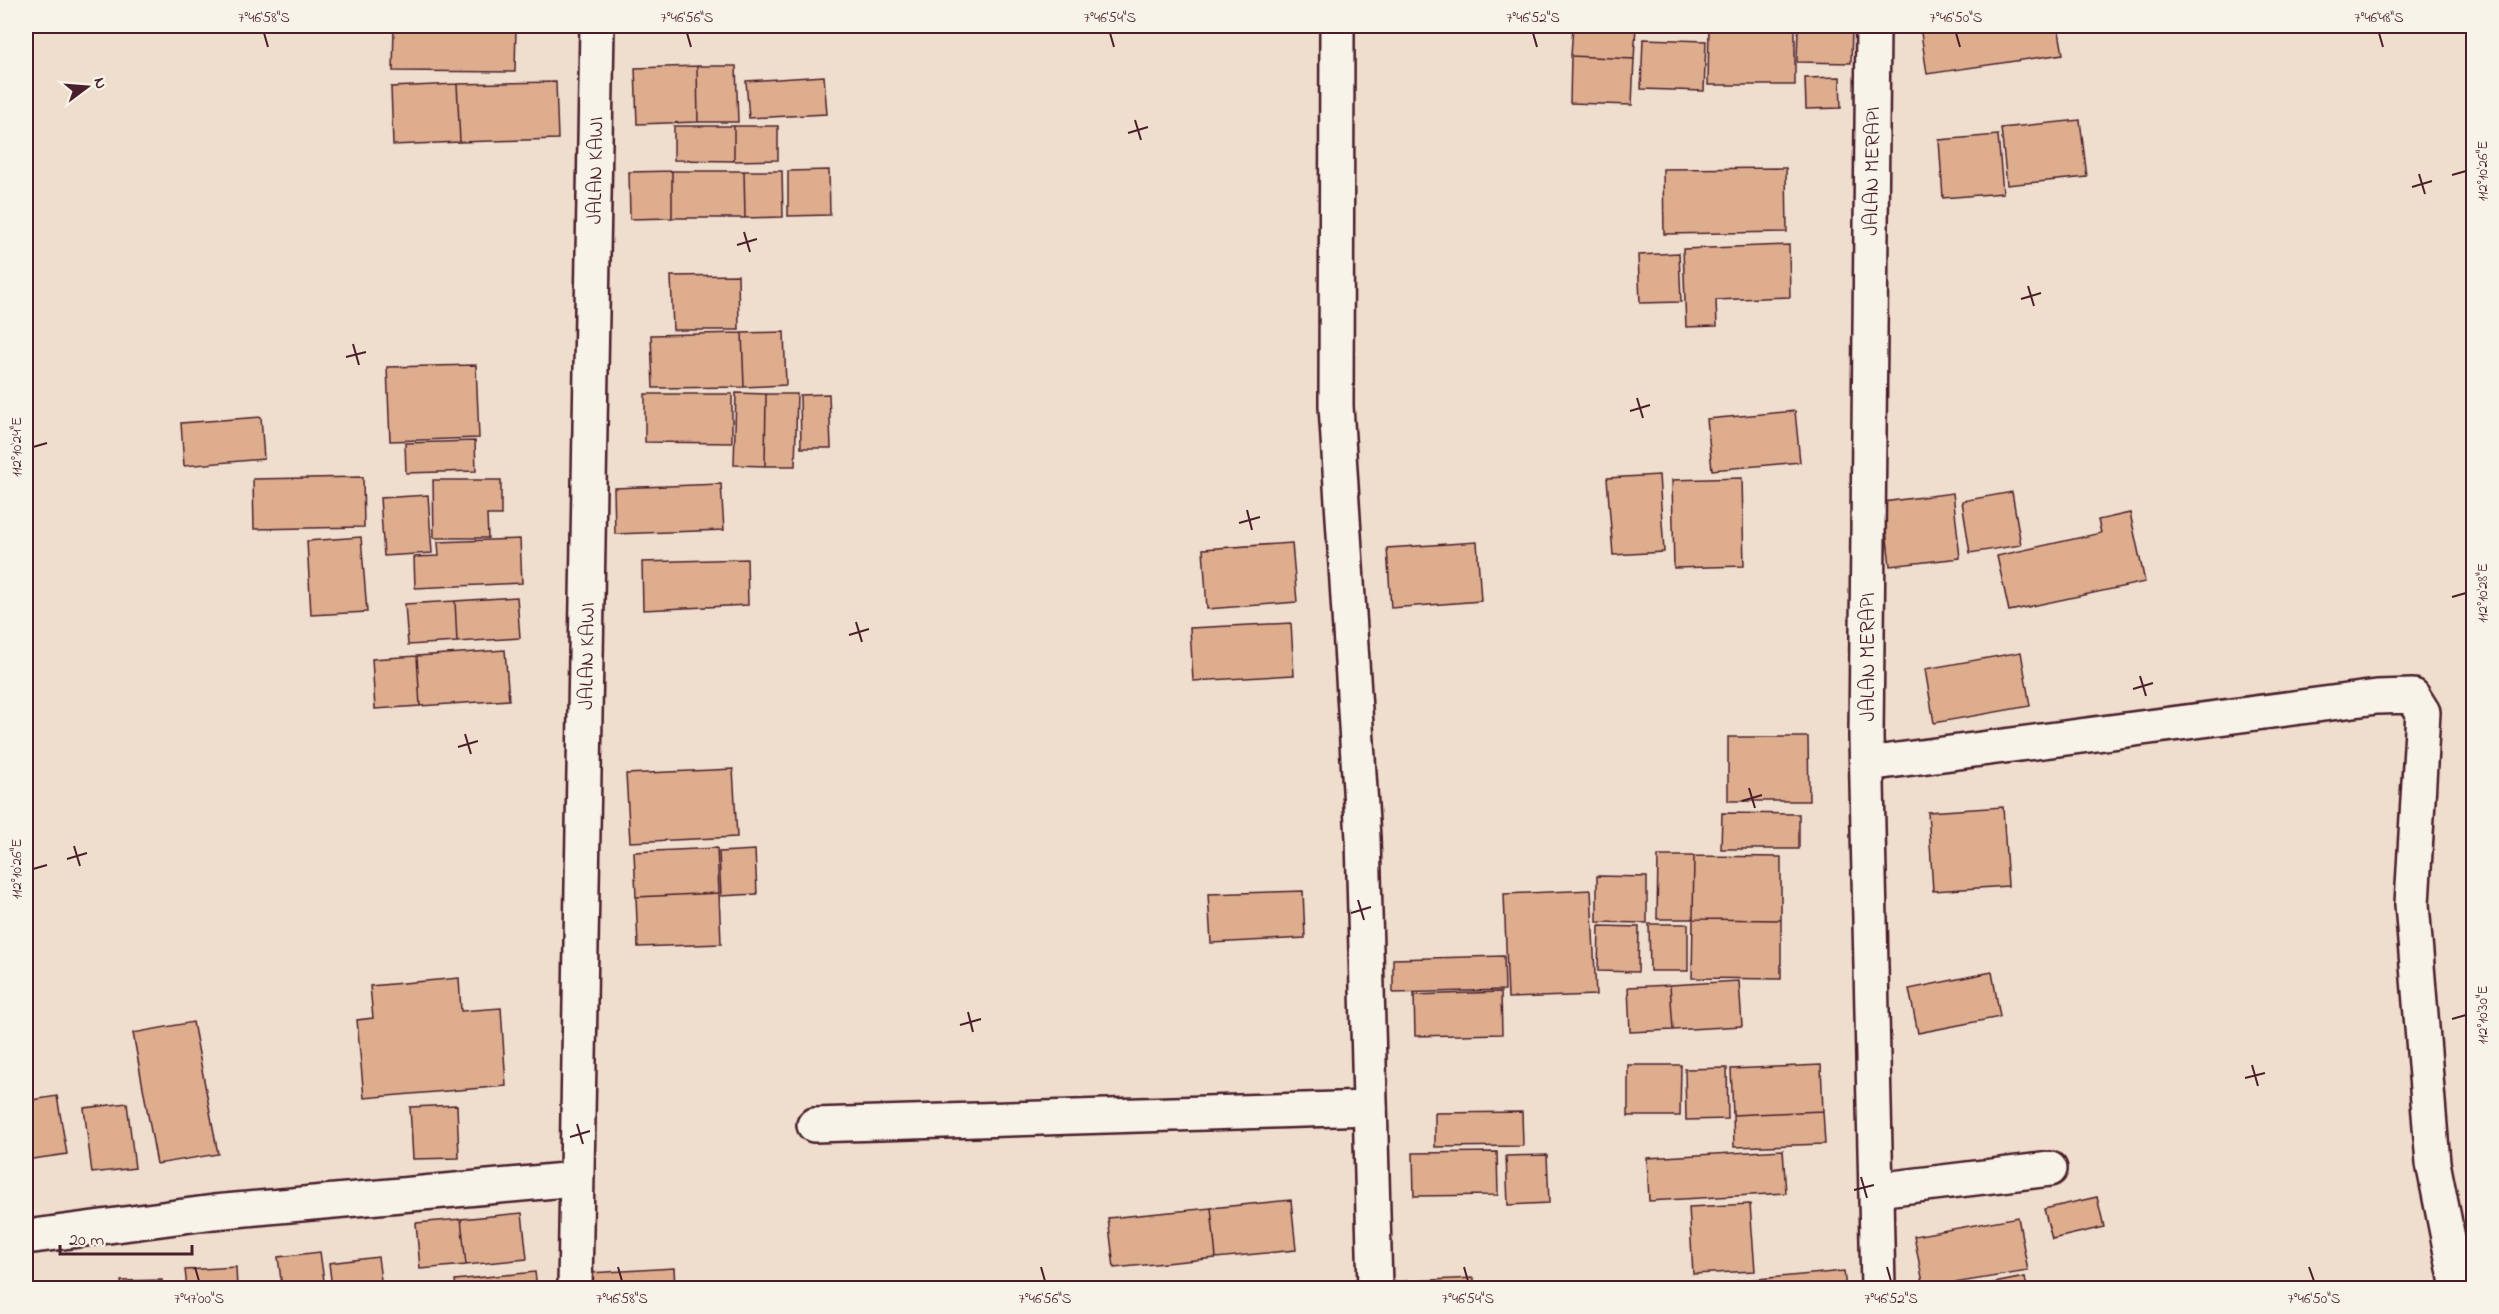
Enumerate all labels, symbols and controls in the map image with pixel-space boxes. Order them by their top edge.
text: 7°46'58"S [238,7,290,29]
text: 7°46'56"S [661,7,714,29]
text: 7°46'54"S [1084,7,1137,29]
text: 7°46'52"S [1506,7,1560,29]
text: 7°46'50"S [1930,7,1983,29]
text: 7°46'48"S [2354,7,2404,29]
north arrow [57,57,117,117]
text: N [86,75,113,92]
street label: JALAN MERAPI [1857,106,1889,236]
street label: JALAN KAWI [581,116,612,224]
text: 112°10'26"E [2472,141,2494,201]
text: 112°10'24"E [6,417,28,477]
text: 112°10'28"E [2472,563,2494,623]
street label: JALAN MERAPI [1854,592,1884,722]
street label: JALAN KAWI [572,602,604,710]
text: 112°10'26"E [6,839,28,899]
text: 112°10'30"E [2472,985,2494,1045]
scale bar [60,1218,192,1256]
text: 20 m [69,1228,104,1254]
text: 7°47'00"S [174,1288,224,1310]
text: 7°46'58"S [596,1288,648,1310]
text: 7°46'56"S [1019,1288,1072,1310]
text: 7°46'54"S [1442,1288,1495,1310]
text: 7°46'52"S [1864,1288,1918,1310]
text: 7°46'50"S [2288,1288,2341,1310]

